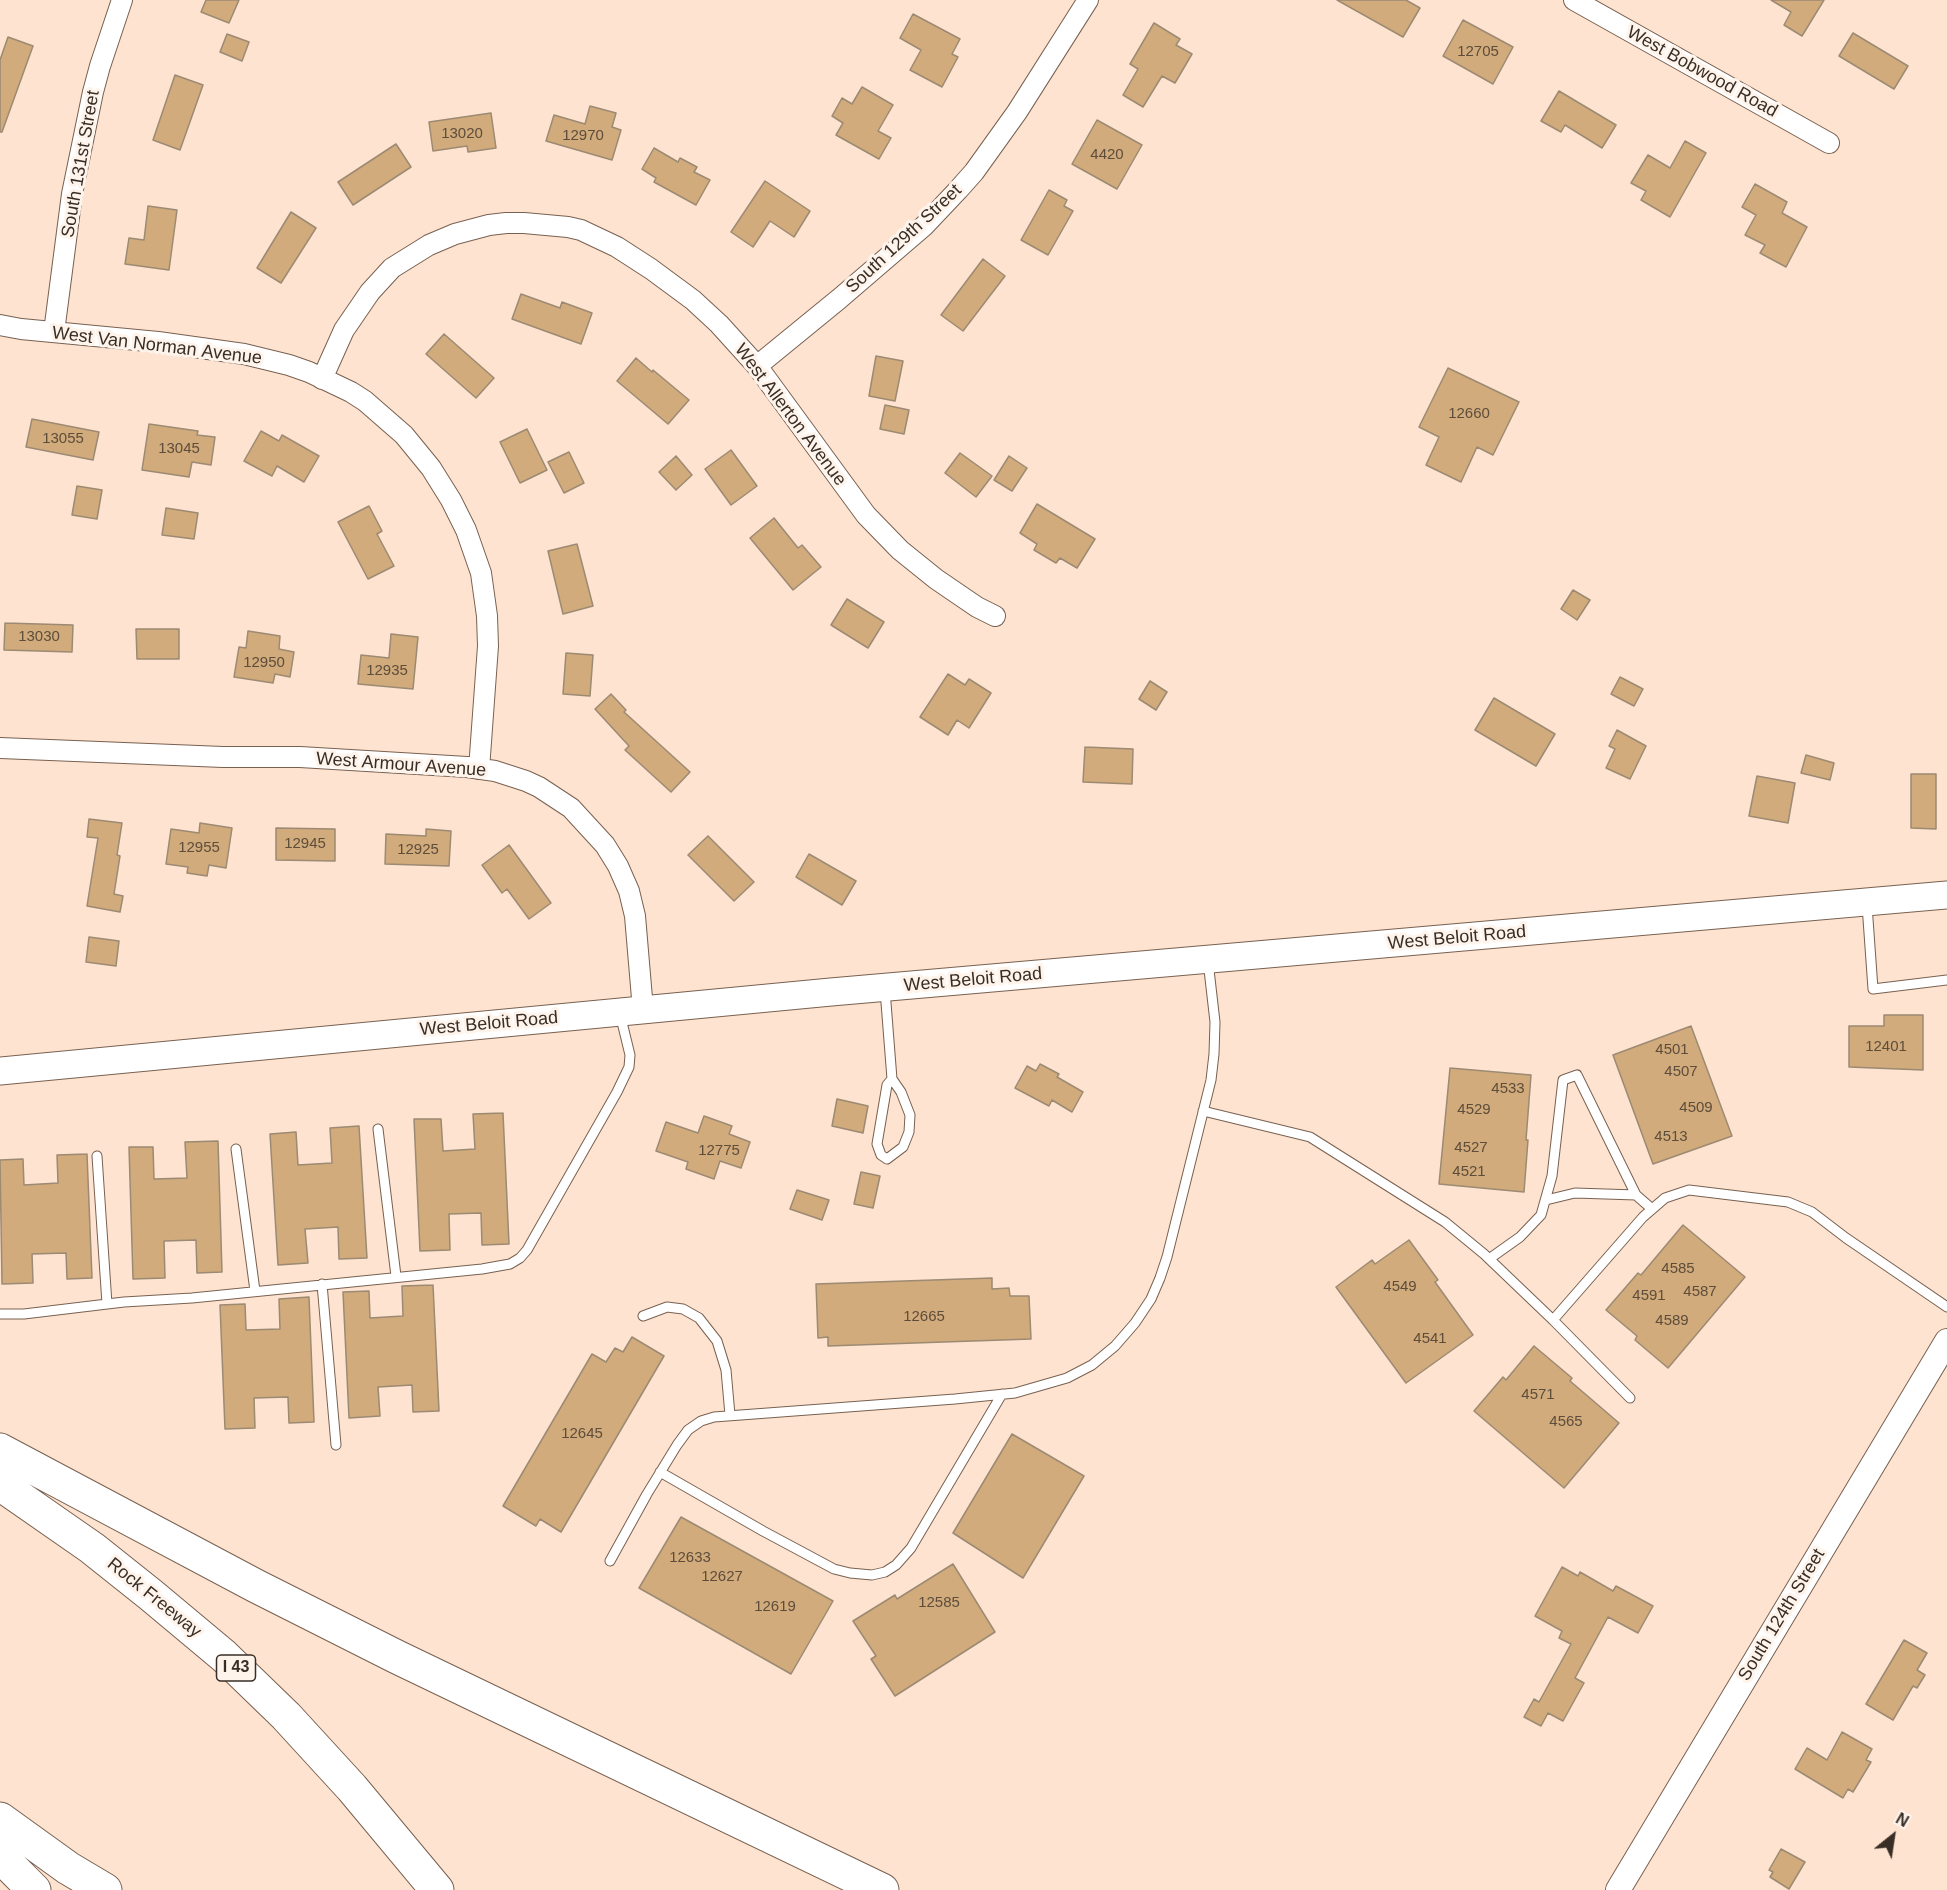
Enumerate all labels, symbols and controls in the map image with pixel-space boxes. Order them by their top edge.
street label: West Bobwood Road [1623,22,1781,122]
house number: 12705 [1457,43,1499,61]
street label: South 131st Street [57,89,105,239]
house number: 13020 [441,125,483,143]
house number: 12970 [562,127,604,145]
house number: 4420 [1090,146,1124,164]
street label: South 129th Street [842,180,966,298]
street label: West Van Norman Avenue [51,322,263,370]
street label: West Allerton Avenue [729,340,851,490]
house number: 12660 [1448,405,1490,423]
house number: 13055 [42,430,84,448]
house number: 13045 [158,440,200,458]
house number: 13030 [18,628,60,646]
house number: 12950 [243,654,285,672]
house number: 12935 [366,662,408,680]
street label: West Armour Avenue [315,748,487,782]
house number: 12945 [284,835,326,853]
house number: 12955 [178,839,220,857]
house number: 12925 [397,841,439,859]
street label: West Beloit Road [1387,921,1527,955]
street label: West Beloit Road [903,963,1043,997]
street label: West Beloit Road [419,1007,559,1041]
house number: 12401 [1865,1038,1907,1056]
house number: 4501 [1655,1041,1689,1059]
house number: 4507 [1664,1063,1698,1081]
house number: 4533 [1491,1080,1525,1098]
house number: 4509 [1679,1099,1713,1117]
house number: 4529 [1457,1101,1491,1119]
house number: 4513 [1654,1128,1688,1146]
house number: 4527 [1454,1139,1488,1157]
house number: 12775 [698,1142,740,1160]
house number: 4521 [1452,1163,1486,1181]
house number: 4585 [1661,1260,1695,1278]
house number: 4549 [1383,1278,1417,1296]
house number: 4587 [1683,1283,1717,1301]
house number: 4591 [1632,1287,1666,1305]
house number: 12665 [903,1308,945,1326]
house number: 4589 [1655,1312,1689,1330]
house number: 4541 [1413,1330,1447,1348]
house number: 4571 [1521,1386,1555,1404]
house number: 4565 [1549,1413,1583,1431]
house number: 12645 [561,1425,603,1443]
street label: South 124th Street [1734,1545,1830,1685]
house number: 12633 [669,1549,711,1567]
street label: Rock Freeway [103,1553,205,1643]
house number: 12627 [701,1568,743,1586]
house number: 12585 [918,1594,960,1612]
house number: 12619 [754,1598,796,1616]
road number: I 43 [216,1655,256,1681]
north arrow [1863,1806,1923,1866]
text: N [1893,1810,1912,1830]

